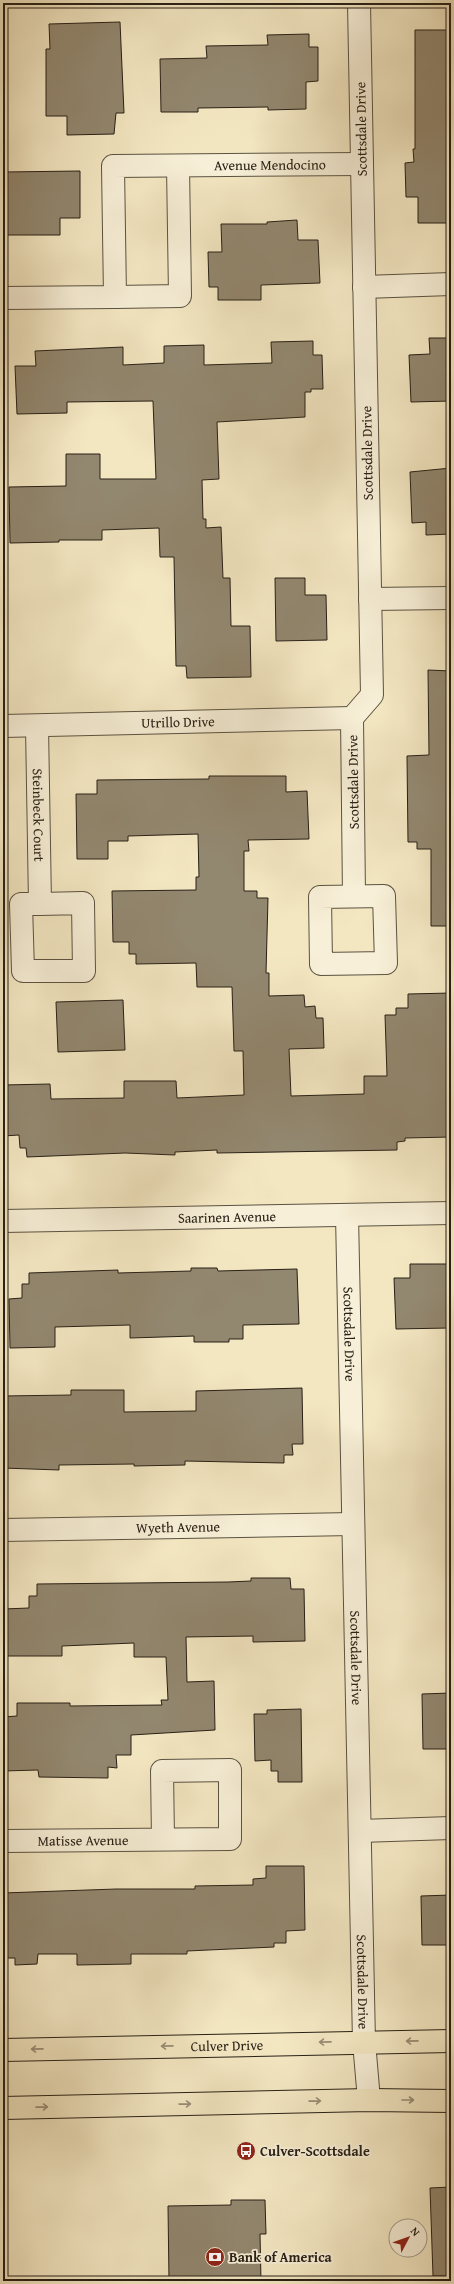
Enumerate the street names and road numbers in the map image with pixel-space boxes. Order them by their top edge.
street label: Scottsdale Drive [350,81,372,177]
street label: Avenue Mendocino [214,154,326,175]
street label: Scottsdale Drive [356,405,378,501]
street label: Utrillo Drive [141,711,215,733]
street label: Scottsdale Drive [342,734,364,830]
street label: Steinbeck Court [28,768,49,862]
street label: Saarinen Avenue [178,1206,277,1228]
street label: Scottsdale Drive [338,1286,360,1382]
street label: Wyeth Avenue [136,1516,221,1538]
street label: Scottsdale Drive [345,1610,367,1706]
street label: Matisse Avenue [37,1830,129,1851]
street label: Scottsdale Drive [352,1934,374,2030]
street label: Culver Drive [190,2035,264,2056]

